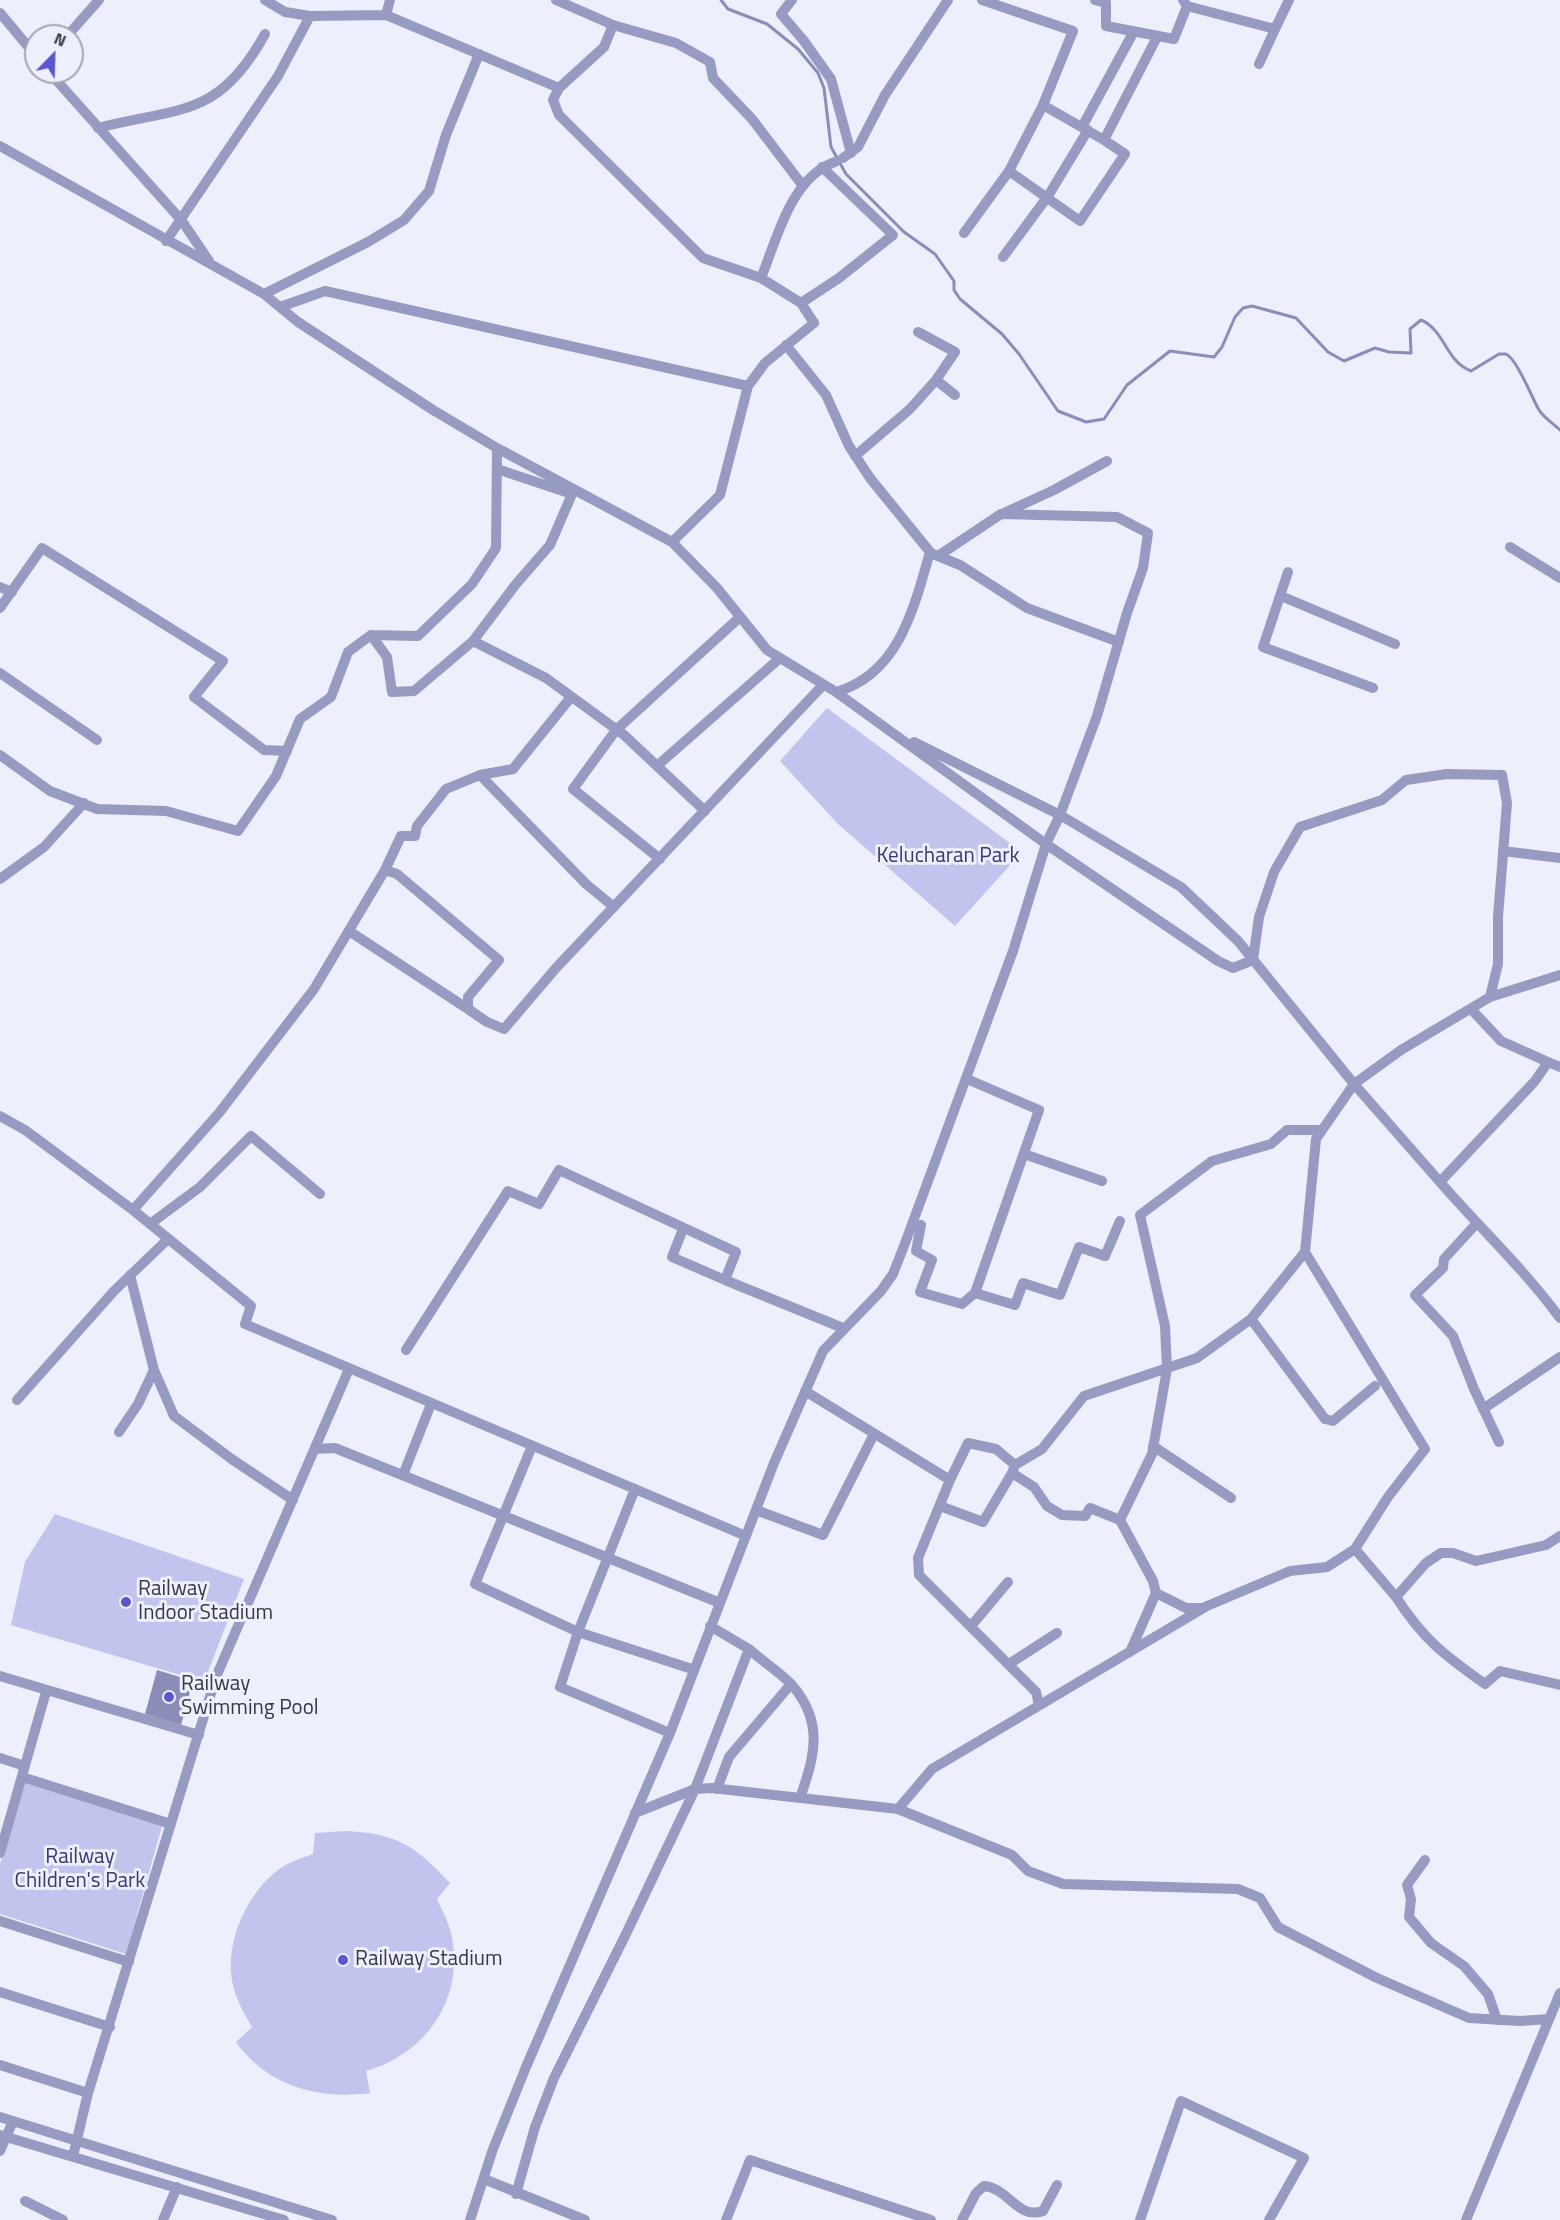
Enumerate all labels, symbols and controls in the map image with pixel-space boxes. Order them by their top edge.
north arrow [24,24,84,84]
text: N [50,26,70,52]
park label: Kelucharan Park [876,844,1020,870]
place label: Railway Indoor Stadium [138,1577,273,1627]
marker: Railway Indoor Stadium [119,1595,133,1609]
place label: Railway Swimming Pool [181,1672,319,1722]
marker: Railway Swimming Pool [162,1690,176,1704]
park label: Railway Children's Park [15,1845,145,1895]
place label: Railway Stadium [355,1947,502,1973]
marker: Railway Stadium [336,1953,350,1967]

